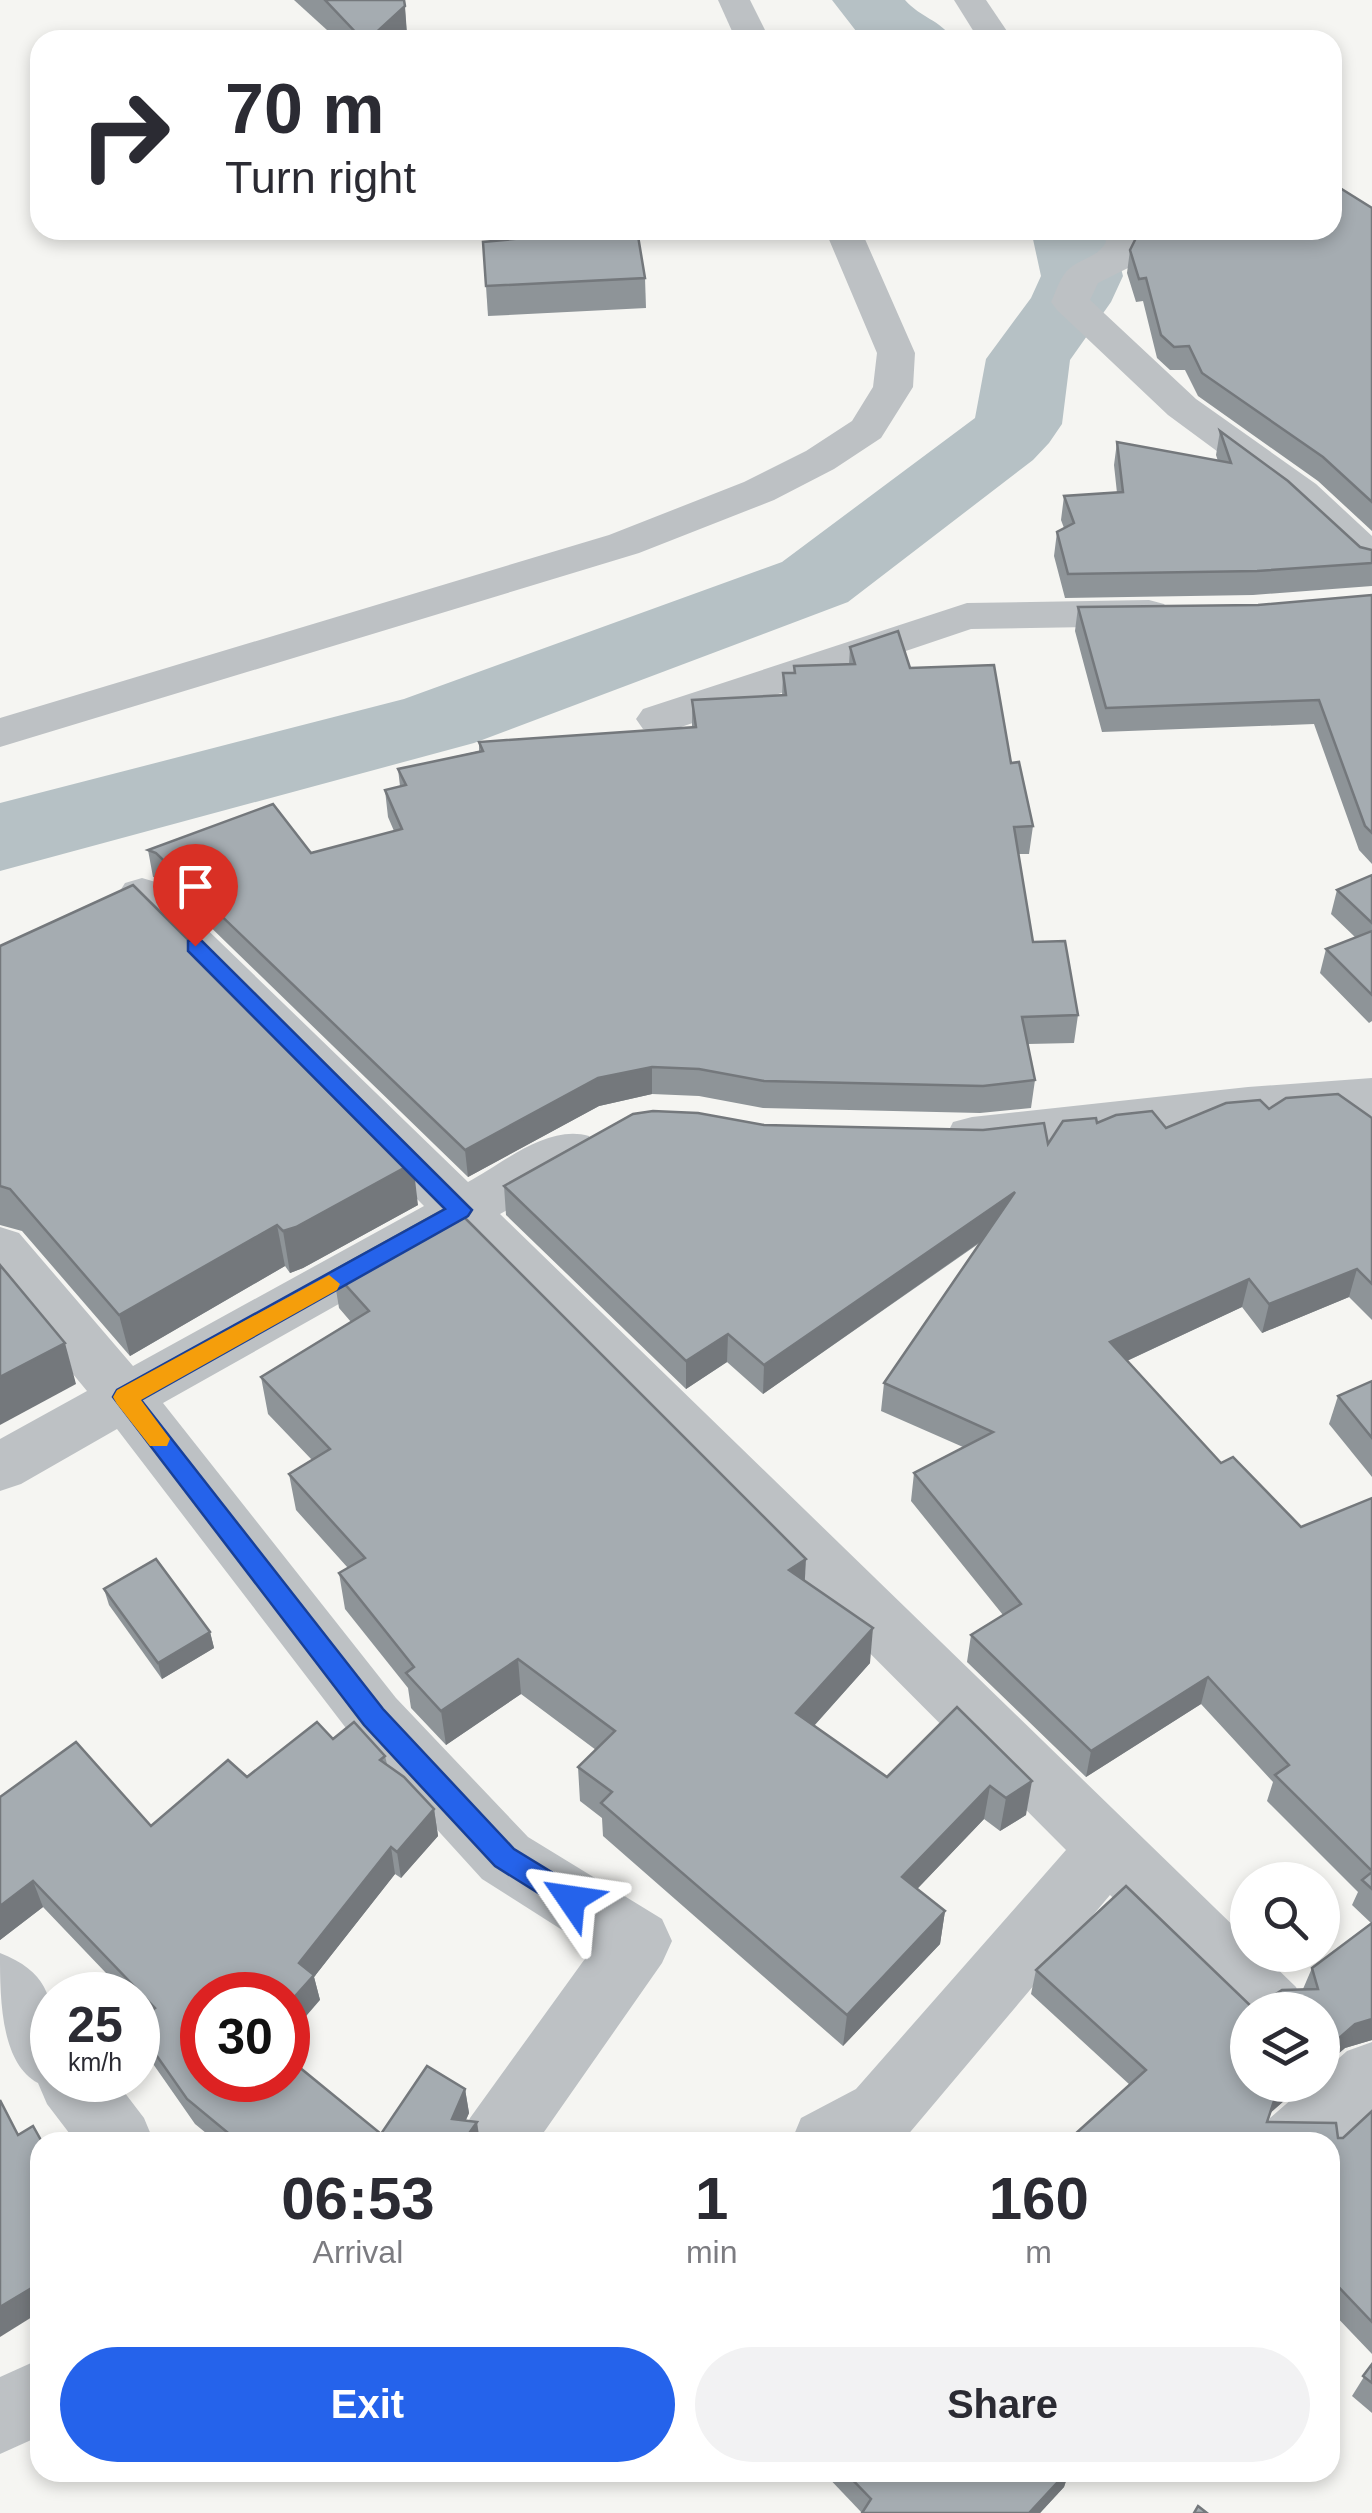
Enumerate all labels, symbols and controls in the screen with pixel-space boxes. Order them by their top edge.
icon: right [60,70,190,200]
text: 70 m [225,70,385,148]
text: Turn right [225,152,416,203]
pin [153,844,238,947]
icon: arrive [168,859,223,914]
position arrow [519,1847,623,1951]
map controls [1230,1862,1340,2102]
button: search [1230,1862,1340,1972]
speed limit sign: 30 [180,1972,310,2102]
button: layers [1230,1992,1340,2102]
text: 25 [67,1997,123,2053]
text: km/h [68,2048,122,2076]
text: 06:53 [281,2165,435,2232]
text: 1 [695,2165,728,2232]
text: 160 [989,2165,1089,2232]
text: Arrival [313,2234,403,2270]
text: min [686,2234,737,2270]
text: m [1025,2234,1052,2270]
button: Exit [60,2347,675,2462]
button: Share [695,2347,1310,2462]

